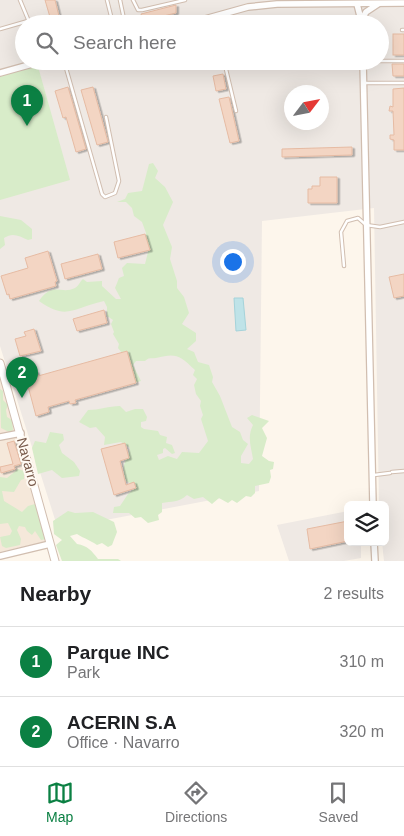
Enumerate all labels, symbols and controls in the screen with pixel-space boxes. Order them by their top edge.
search box [15,15,389,70]
icon: search [33,29,61,57]
text: Search here [73,32,177,53]
pin: 1 [11,85,43,126]
north arrow [284,85,329,130]
your location [220,249,246,275]
pin: 2 [6,357,38,398]
street label: Navarro [14,436,42,488]
map controls [344,501,389,546]
button: layers [344,501,389,546]
text: Nearby [20,582,91,605]
text: 2 results [324,585,384,602]
text: Parque INC [67,642,169,663]
text: 1 [32,653,40,670]
text: 310 m [340,653,384,670]
text: Park [67,664,100,681]
text: ACERIN S.A [67,712,177,733]
text: 2 [32,723,40,740]
text: 320 m [340,723,384,740]
text: Office · Navarro [67,734,180,751]
tab: Map [46,779,74,825]
tab: Directions [165,779,227,825]
tab: Saved [319,779,358,825]

